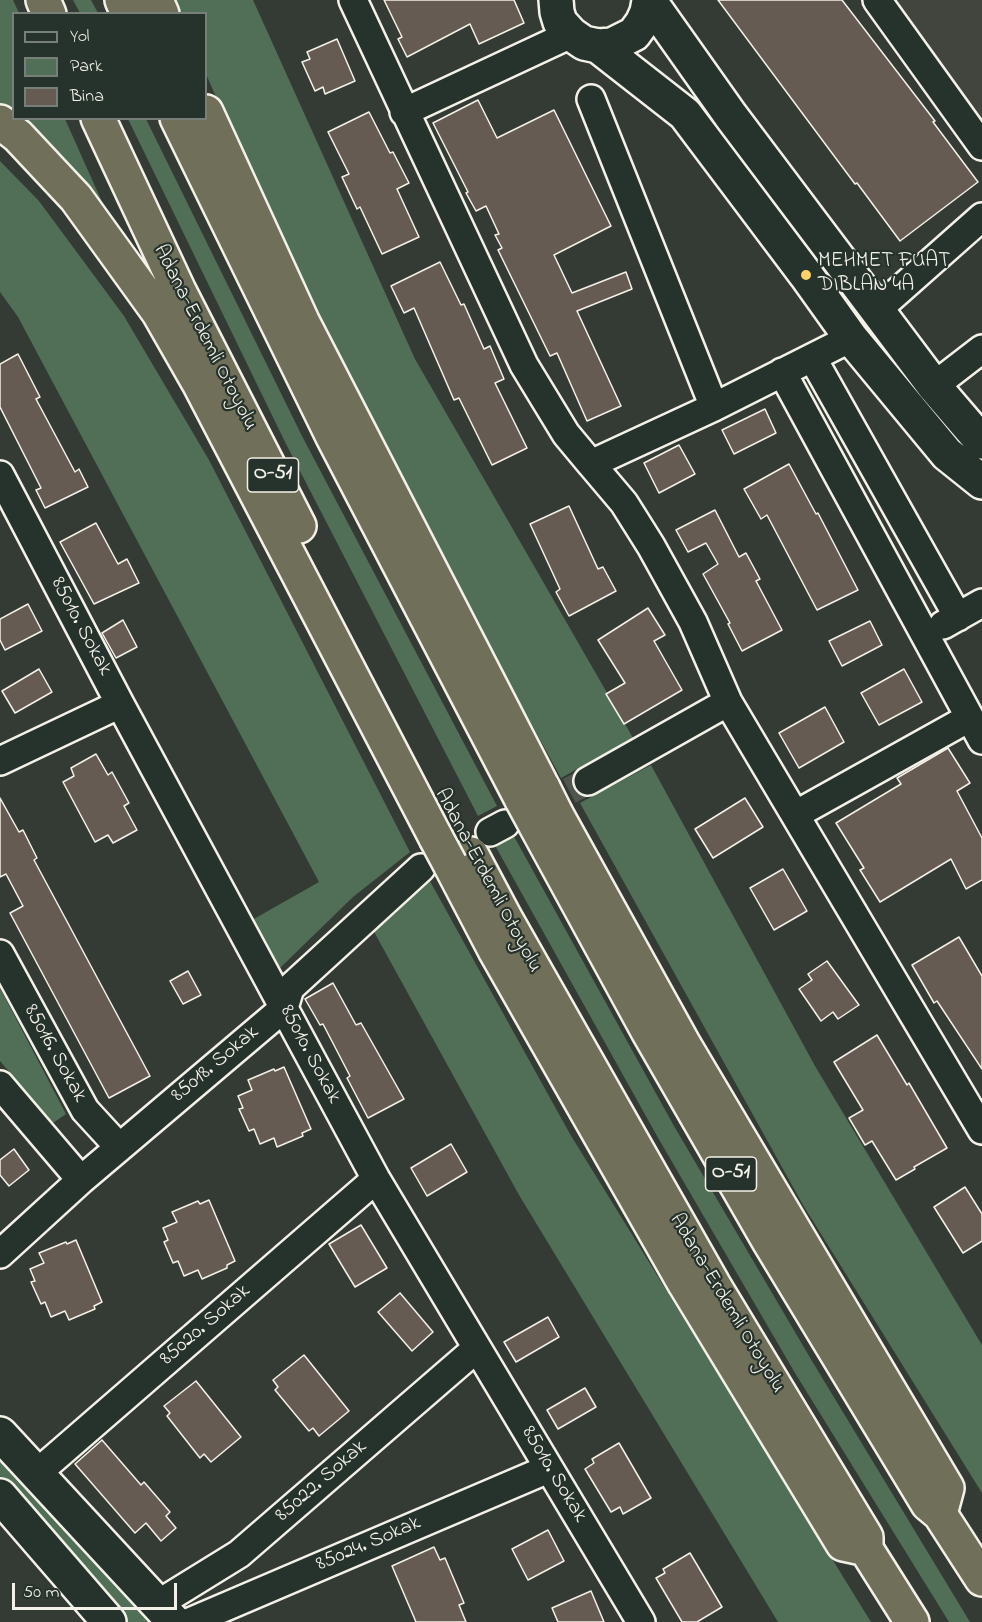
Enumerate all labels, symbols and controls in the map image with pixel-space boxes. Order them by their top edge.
legend [12,12,207,120]
text: Yol [70,24,90,50]
text: Park [70,54,103,80]
text: Bina [70,84,104,110]
street label: Adana-Erdemli Otoyolu [146,241,262,435]
place label: MEHMET FUAT DIBLAN 4A [818,250,950,300]
marker: MEHMET FUAT DIBLAN 4A [799,268,813,282]
road number: O-51 [248,458,298,492]
street label: 85010. Sokak [44,574,116,680]
street label: Adana-Erdemli Otoyolu [428,785,546,977]
street label: 85016. Sokak [17,1001,91,1107]
street label: 85010. Sokak [273,1002,345,1108]
street label: 85018. Sokak [167,1021,265,1109]
road number: O-51 [706,1157,756,1191]
street label: Adana-Erdemli Otoyolu [662,1210,790,1398]
street label: 85020. Sokak [156,1280,256,1372]
street label: 85010. Sokak [514,1422,592,1528]
street label: 85022. Sokak [271,1435,373,1529]
street label: 85024. Sokak [313,1512,425,1578]
scale bar [15,1571,180,1609]
text: 50 m [23,1580,60,1606]

